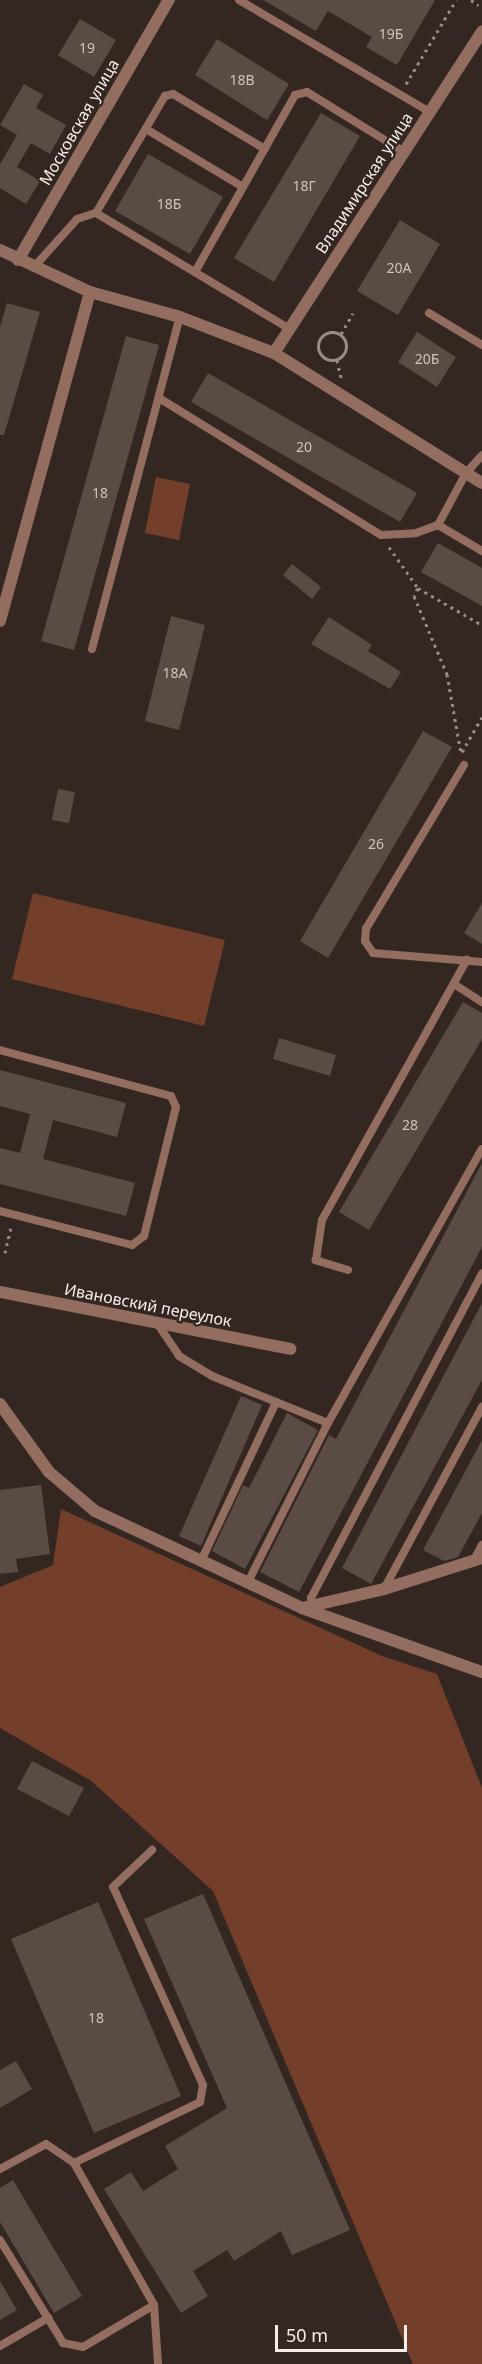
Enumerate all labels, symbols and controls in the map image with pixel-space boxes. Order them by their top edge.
house number: 19Б [379,26,403,42]
house number: 19 [79,40,95,56]
street label: Московская улица [35,56,123,188]
house number: 18В [229,72,255,88]
street label: Владимирская улица [311,109,417,257]
house number: 18Г [292,178,316,194]
house number: 18Б [157,196,181,212]
house number: 20А [387,260,411,276]
house number: 20Б [415,351,439,367]
house number: 20 [296,439,312,455]
house number: 18 [92,485,108,501]
house number: 18А [163,665,187,681]
house number: 26 [368,836,384,852]
house number: 28 [402,1117,418,1133]
street label: Ивановский переулок [63,1279,233,1331]
house number: 18 [88,2010,104,2026]
scale bar [278,2313,410,2351]
text: 50 m [286,2323,328,2347]

